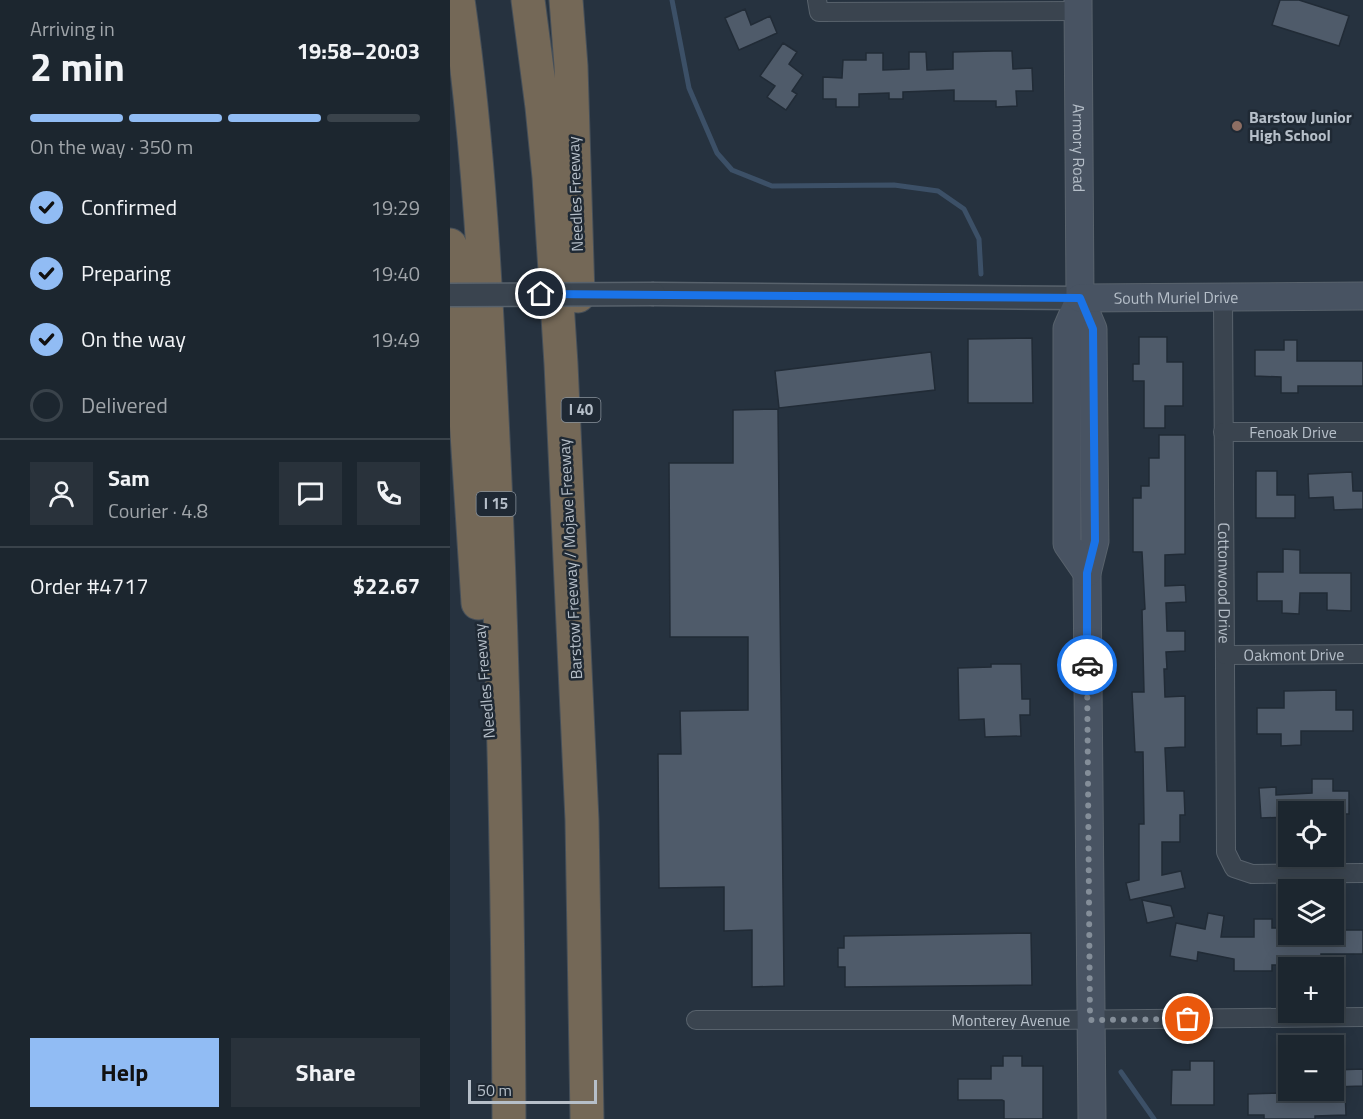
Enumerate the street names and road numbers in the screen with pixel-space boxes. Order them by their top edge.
street label: Armory Road [1067,104,1091,192]
street label: Needles Freeway [561,136,589,252]
street label: South Muriel Drive [1114,285,1238,310]
road number: I 40 [562,398,600,422]
street label: Fenoak Drive [1249,420,1337,444]
street label: Barstow Freeway / Mojave Freeway [552,438,588,680]
road number: I 15 [476,492,516,516]
street label: Cottonwood Drive [1212,522,1237,644]
street label: Needles Freeway [467,622,501,740]
street label: Oakmont Drive [1243,642,1345,667]
street label: Monterey Avenue [952,1008,1071,1032]

